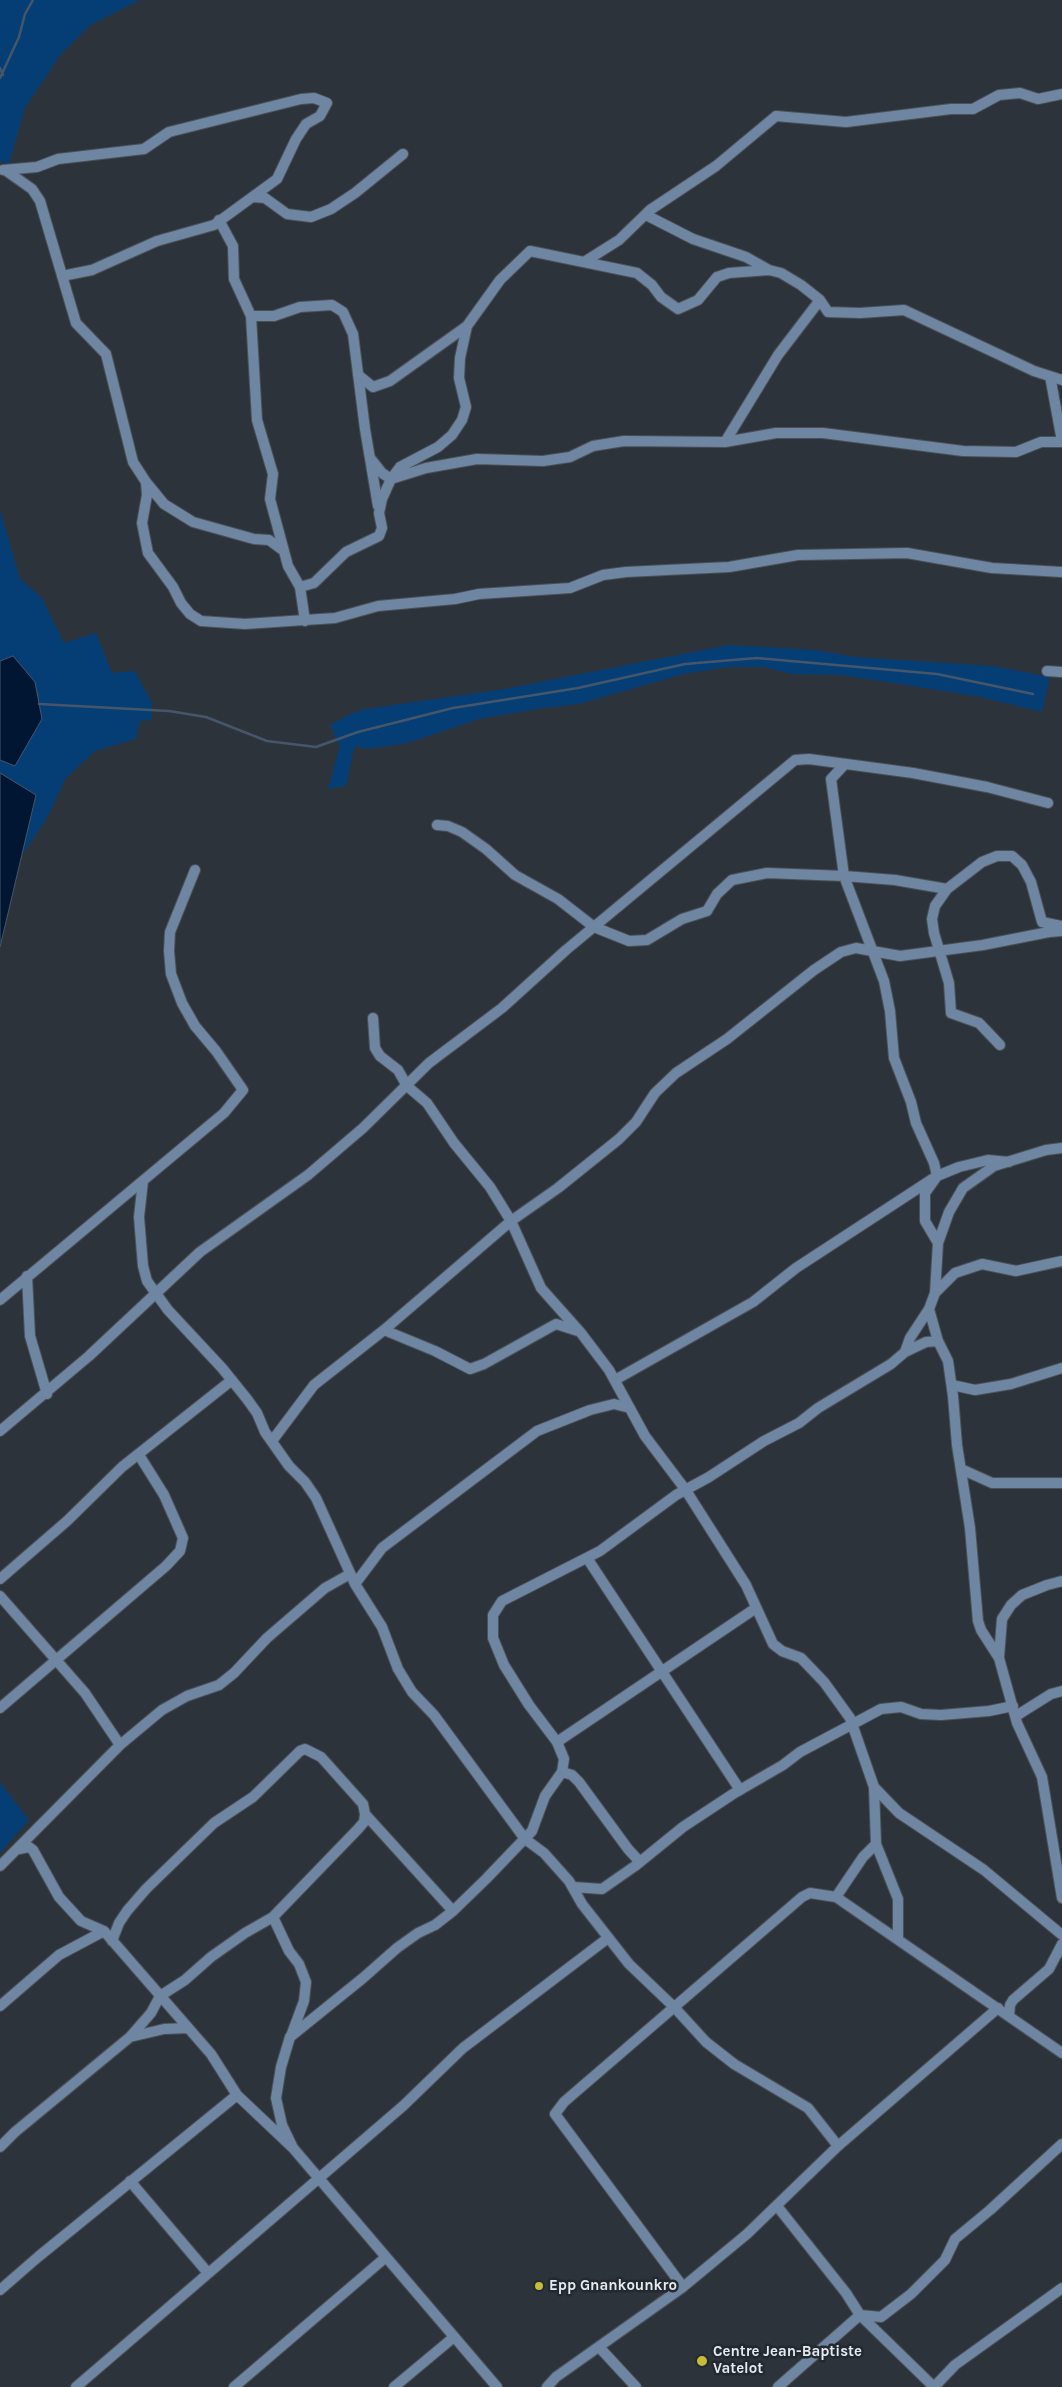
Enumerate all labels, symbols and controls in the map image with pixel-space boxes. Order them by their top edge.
place label: Epp Gnankounkro [549,2277,677,2295]
marker: Epp Gnankounkro [533,2280,545,2292]
place label: Centre Jean-Baptiste Vatelot [713,2343,862,2378]
marker: Centre Jean-Baptiste Vatelot [695,2354,709,2368]

